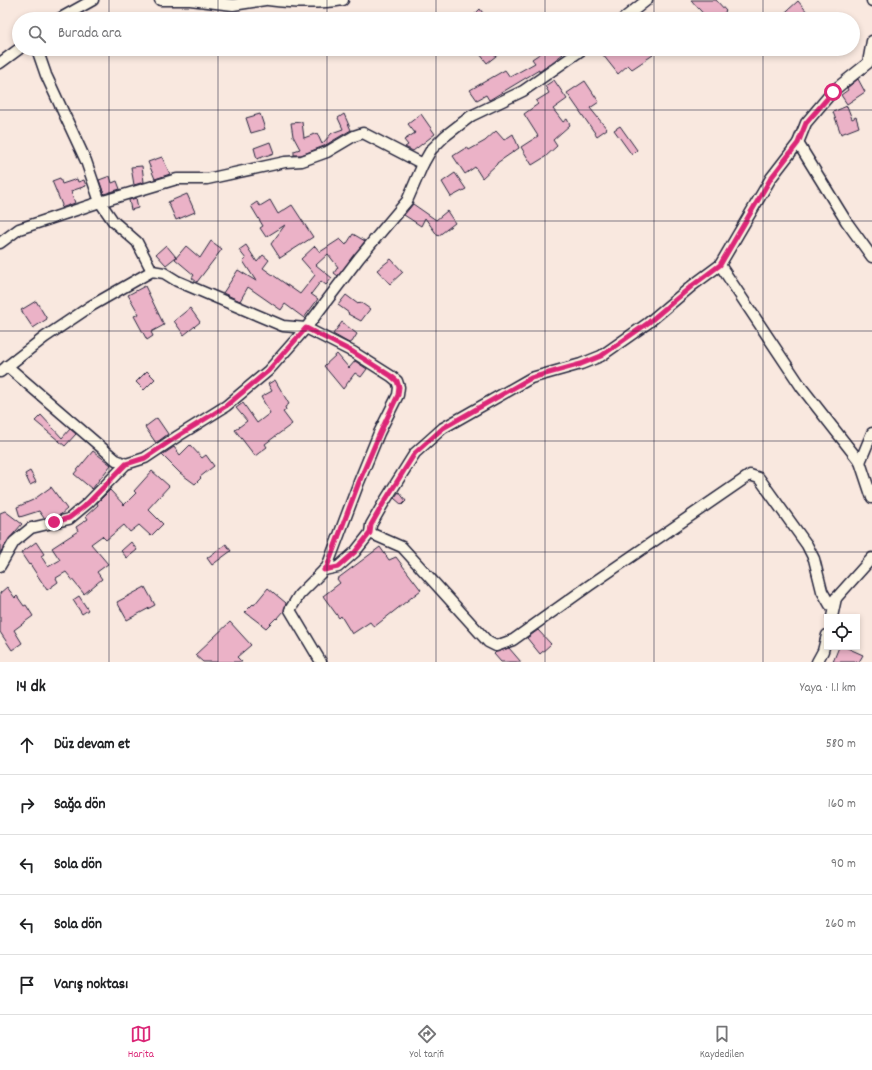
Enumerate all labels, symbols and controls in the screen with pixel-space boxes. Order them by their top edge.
search box [12,12,860,56]
icon: search [26,23,48,45]
text: Burada ara [58,23,121,45]
route start [824,83,842,101]
route end [45,513,63,531]
map controls [824,614,860,650]
button: locate [824,614,860,650]
text: 14 dk [16,676,46,700]
text: Yaya · 1.1 km [800,679,856,698]
icon: ahead [16,734,38,756]
text: Düz devam et [54,734,130,756]
text: 580 m [826,735,856,754]
icon: right [16,794,38,816]
text: Sağa dön [54,794,105,816]
text: 160 m [828,795,856,814]
icon: left [16,854,38,876]
text: Sola dön [54,854,102,876]
text: 90 m [831,855,856,874]
icon: left [16,914,38,936]
text: Sola dön [54,914,102,936]
text: 260 m [825,915,856,934]
icon: arrive [16,974,38,996]
text: Varış noktası [54,974,128,996]
tab: Harita [128,1023,154,1063]
tab: Yol tarifi [410,1023,444,1063]
tab: Kaydedilen [700,1023,744,1063]

